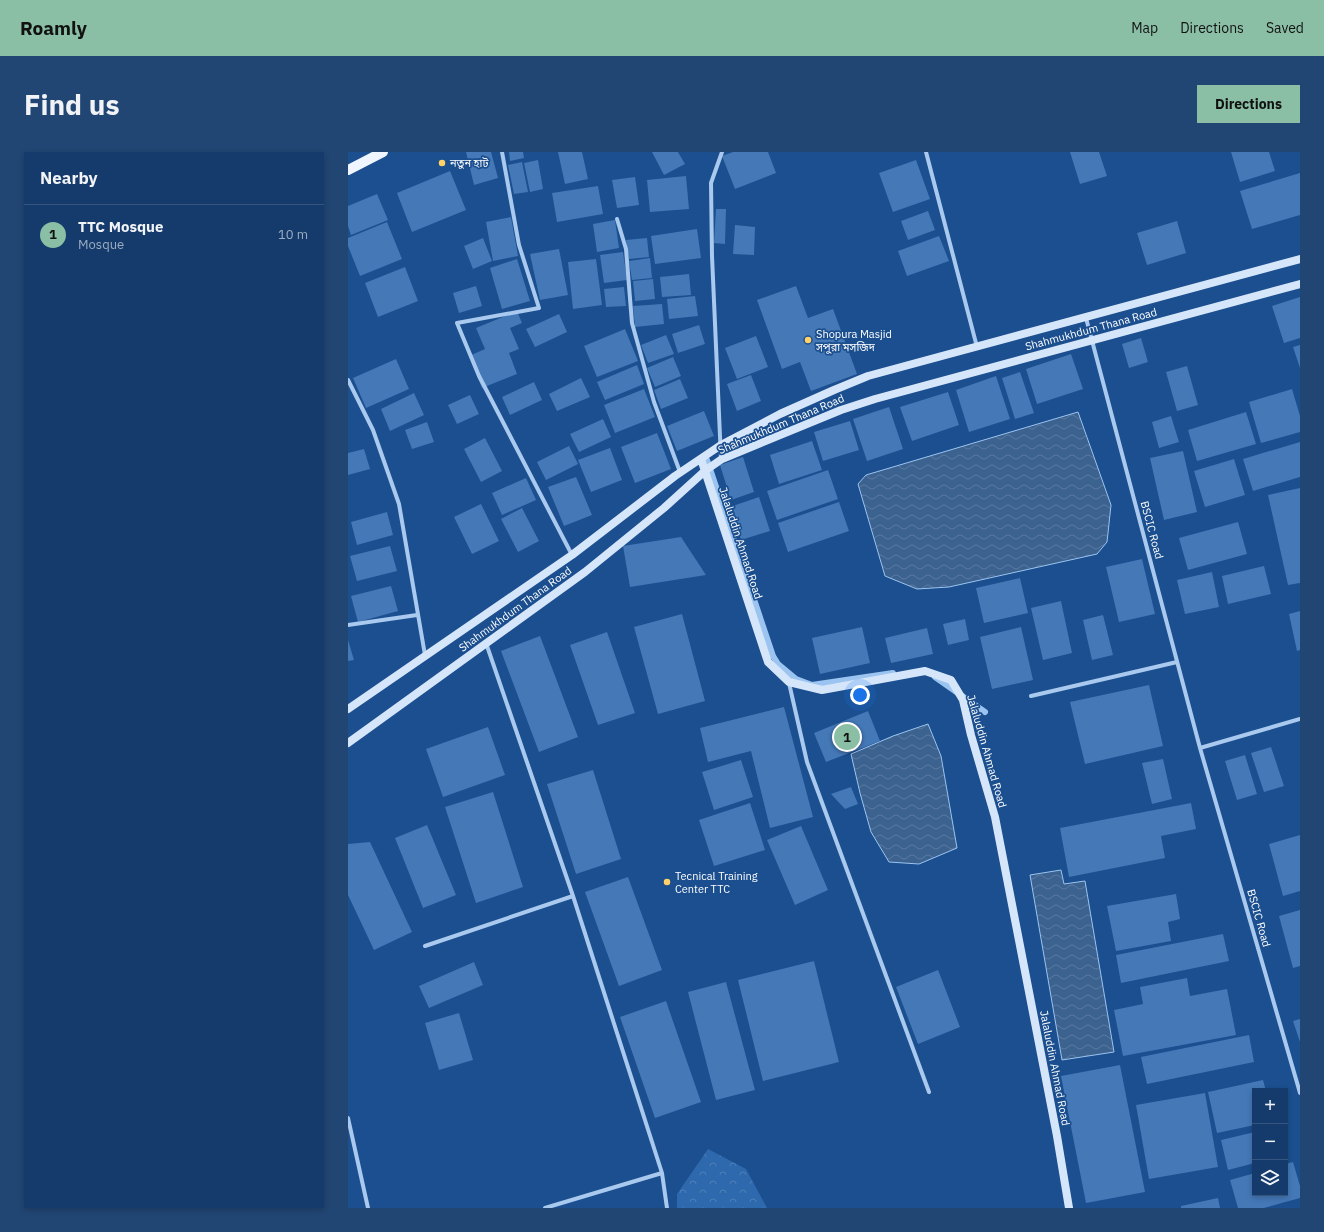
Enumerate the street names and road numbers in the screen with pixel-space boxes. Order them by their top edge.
street label: Shahmukhdum Thana Road [1024,305,1158,353]
street label: Shahmukhdum Thana Road [716,391,846,457]
street label: Jalaluddin Ahmad Road [716,485,766,601]
street label: BSCIC Road [1138,499,1166,561]
street label: Shahmukhdum Thana Road [456,563,574,655]
street label: Jalaluddin Ahmad Road [964,693,1010,809]
street label: BSCIC Road [1244,887,1274,949]
street label: Jalaluddin Ahmad Road [1037,1009,1073,1127]

